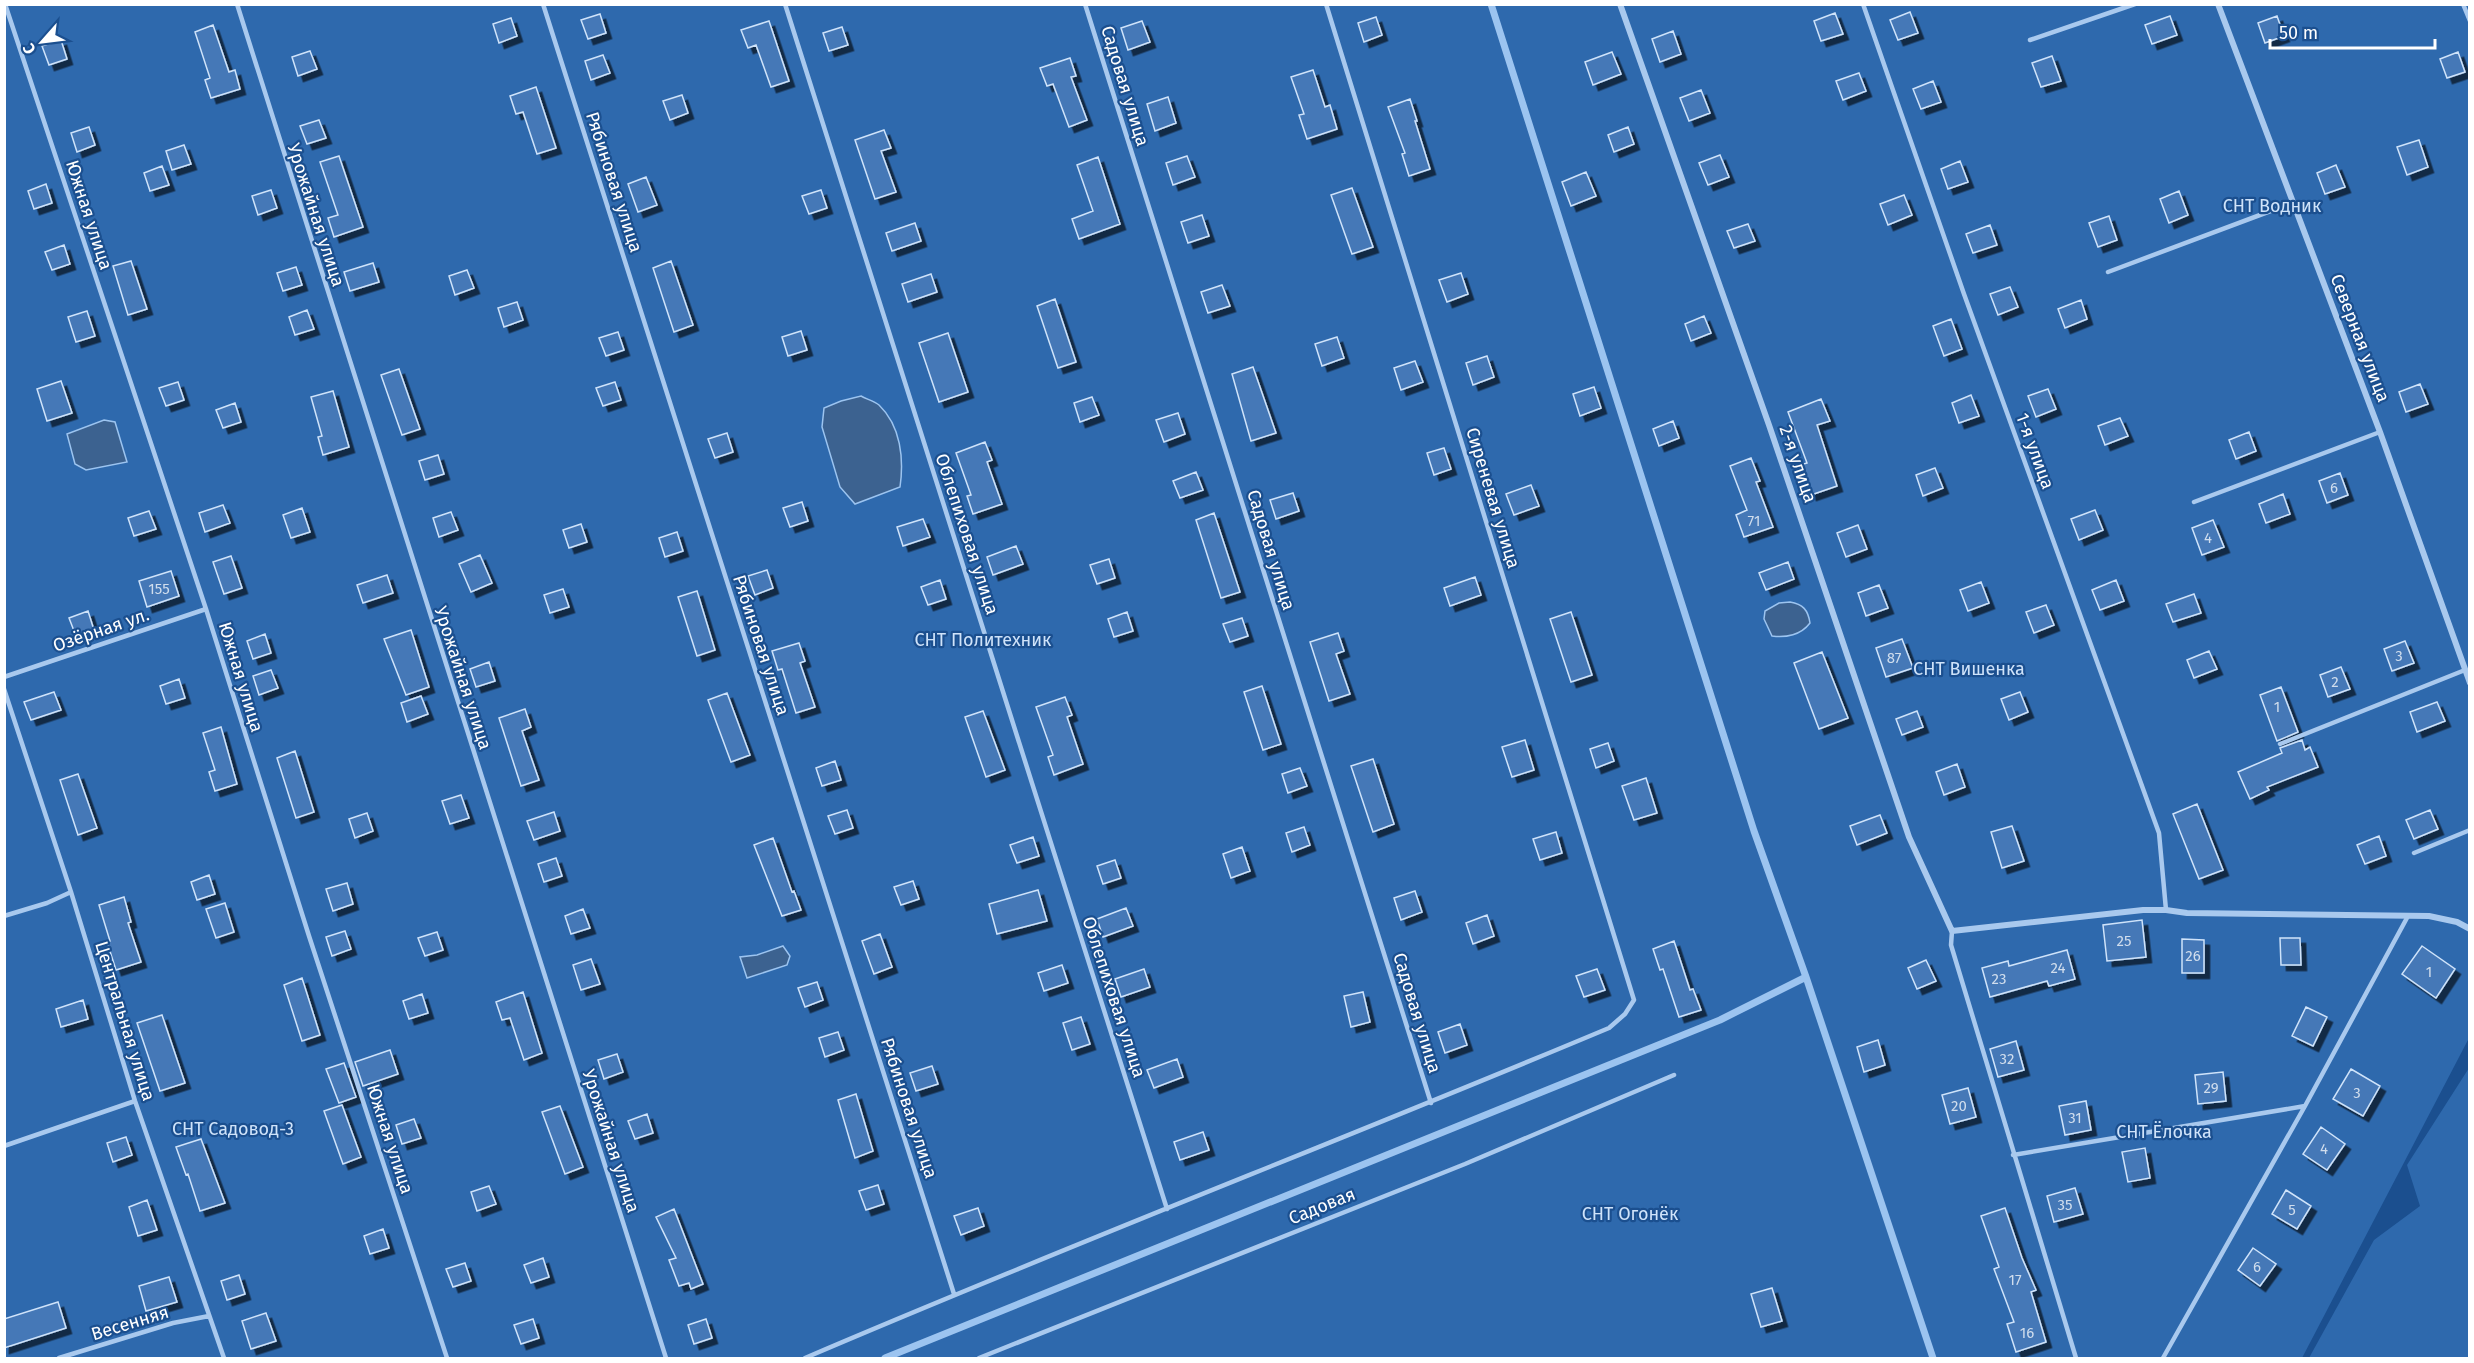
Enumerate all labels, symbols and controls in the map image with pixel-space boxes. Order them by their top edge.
north arrow [12,12,72,72]
scale bar [2270,12,2435,50]
text: 50 m [2279,22,2318,44]
street label: Садовая улица [1096,23,1154,149]
text: С [18,40,40,57]
street label: Рябиновая улица [581,109,647,255]
street label: Урожайная улица [282,141,350,289]
street label: Южная улица [61,157,117,273]
park label: СНТ Водник [2223,195,2322,217]
street label: Северная улица [2325,271,2395,405]
street label: 1-я улица [2011,410,2059,492]
street label: 2-я улица [1774,422,1822,506]
street label: Сиреневая улица [1461,425,1525,571]
street label: Облепиховая улица [931,451,1003,617]
house number: 6 [2330,479,2338,497]
street label: Садовая улица [1242,487,1300,613]
house number: 71 [1748,512,1760,530]
house number: 4 [2204,529,2212,547]
street label: Рябиновая улица [728,572,794,718]
house number: 155 [148,580,170,598]
street label: Озёрная ул. [50,603,152,657]
street label: Урожайная улица [429,604,497,752]
street label: Южная улица [214,619,268,735]
park label: СНТ Политехник [915,629,1052,651]
house number: 3 [2395,647,2403,665]
house number: 87 [1887,649,1902,667]
park label: СНТ Вишенка [1913,658,2025,680]
house number: 2 [2331,673,2339,691]
house number: 1 [2274,698,2280,716]
street label: Облепиховая улица [1078,914,1150,1080]
house number: 25 [2117,932,2131,950]
street label: Центральная улица [90,938,160,1104]
house number: 26 [2185,947,2201,965]
street label: Садовая улица [1388,950,1446,1076]
house number: 24 [2050,959,2066,977]
house number: 1 [2426,963,2432,981]
house number: 23 [1992,970,2006,988]
street label: Рябиновая улица [876,1035,942,1181]
house number: 32 [2000,1050,2014,1068]
street label: Урожайная улица [577,1067,645,1215]
house number: 29 [2203,1079,2219,1097]
street label: Южная улица [362,1081,418,1197]
house number: 3 [2353,1084,2361,1102]
house number: 20 [1951,1097,1967,1115]
house number: 31 [2068,1109,2082,1127]
park label: СНТ Садовод-3 [172,1118,294,1140]
park label: СНТ Ёлочка [2116,1121,2212,1143]
house number: 4 [2320,1140,2328,1158]
street label: Садовая [1285,1183,1359,1229]
house number: 35 [2057,1196,2073,1214]
house number: 5 [2288,1201,2296,1219]
park label: СНТ Огонёк [1582,1203,1679,1225]
house number: 6 [2253,1258,2261,1276]
house number: 17 [2008,1271,2022,1289]
street label: Весенняя [89,1301,171,1345]
house number: 16 [2020,1324,2034,1342]

